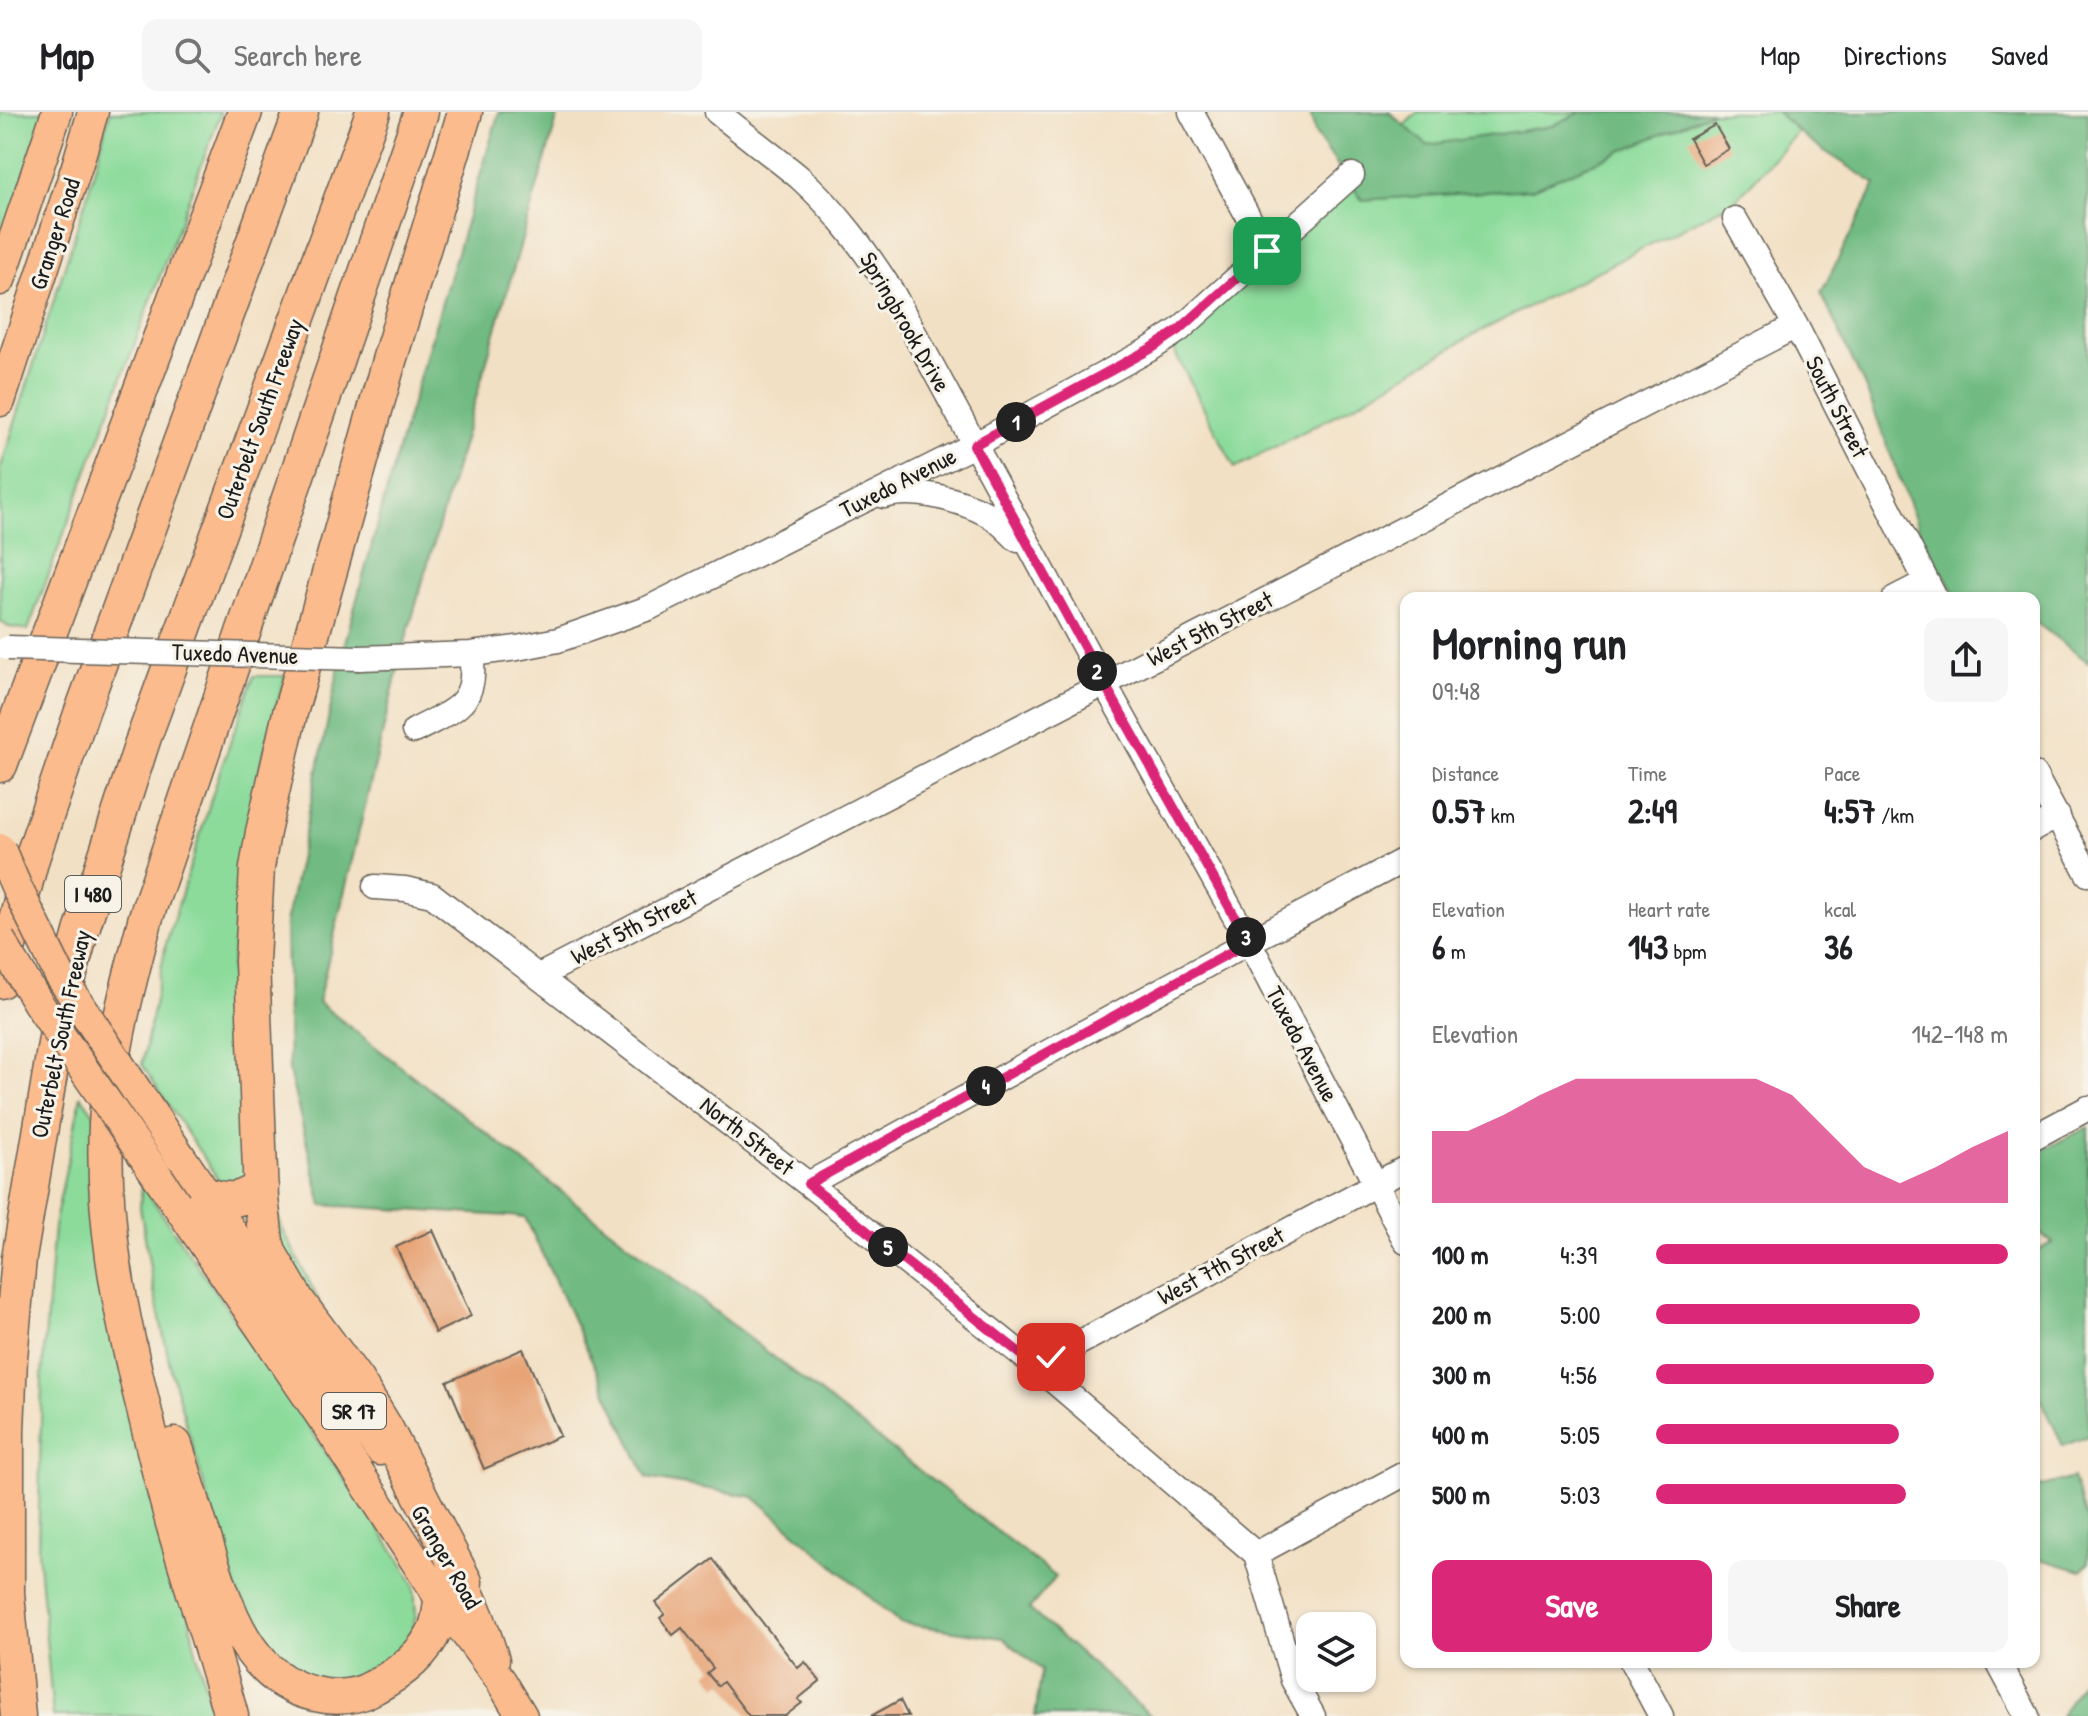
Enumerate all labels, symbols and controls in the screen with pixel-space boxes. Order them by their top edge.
search box [142,19,702,91]
text: Map [40,29,94,81]
icon: search [170,33,214,77]
text: Search here [234,35,362,75]
text: Map [1760,36,1800,74]
text: Directions [1844,36,1947,74]
text: Saved [1991,36,2048,74]
street label: Granger Road [21,174,87,293]
pin [1233,217,1301,285]
icon: arrive [1245,229,1289,273]
street label: Springbrook Drive [853,246,959,398]
street label: Outerbelt South Freeway [208,314,310,524]
street label: South Street [1799,350,1877,463]
pin: 1 [996,402,1036,442]
text: 1 [1012,407,1020,437]
street label: Tuxedo Avenue [834,439,962,525]
street label: West 5th Street [1141,582,1279,674]
text: Morning run [1432,613,1627,673]
button: share [1924,618,2008,702]
street label: Tuxedo Avenue [171,635,299,671]
pin: 2 [1077,651,1117,691]
text: 2 [1092,656,1102,686]
text: 09:48 [1432,673,1480,708]
text: Distance [1432,758,1499,788]
text: Time [1628,758,1667,788]
text: Pace [1824,758,1861,788]
text: 0.57 [1432,788,1486,834]
text: 2:49 [1628,788,1677,834]
text: 4:57 [1824,788,1876,834]
text: km [1486,800,1515,830]
text: /km [1876,800,1914,830]
road number: I 480 [65,876,121,912]
street label: West 5th Street [565,880,703,972]
text: Elevation [1432,894,1505,924]
text: Heart rate [1628,894,1710,924]
text: kcal [1824,894,1856,924]
pin: 3 [1226,917,1266,957]
text: 3 [1241,922,1251,952]
text: 6 [1432,924,1446,970]
text: 143 [1628,924,1668,970]
text: 36 [1824,924,1853,970]
street label: Outerbelt South Freeway [22,927,98,1141]
text: m [1446,936,1466,966]
text: bpm [1668,936,1707,966]
street label: Tuxedo Avenue [1259,980,1347,1107]
text: Elevation [1432,1016,1518,1051]
text: 142–148 m [1912,1016,2008,1051]
pin: 4 [966,1066,1006,1106]
text: 4 [982,1071,990,1101]
street label: North Street [694,1088,802,1183]
street label: West 7th Street [1152,1218,1290,1312]
pin: 5 [868,1227,908,1267]
text: 5 [883,1232,893,1262]
text: 100 m [1432,1237,1488,1272]
text: 4:39 [1560,1237,1597,1272]
text: 200 m [1432,1297,1491,1332]
text: 5:00 [1560,1297,1600,1332]
pin [1017,1323,1085,1391]
icon: check [1029,1335,1073,1379]
text: 300 m [1432,1357,1491,1392]
text: 4:56 [1560,1357,1597,1392]
road number: SR 17 [322,1393,386,1429]
text: 400 m [1432,1417,1489,1452]
text: 5:05 [1560,1417,1600,1452]
text: 500 m [1432,1477,1490,1512]
text: 5:03 [1560,1477,1600,1512]
street label: Granger Road [404,1499,490,1614]
button: Save [1432,1560,1712,1652]
button: Share [1728,1560,2008,1652]
map controls [1296,1612,1376,1692]
button: layers [1296,1612,1376,1692]

